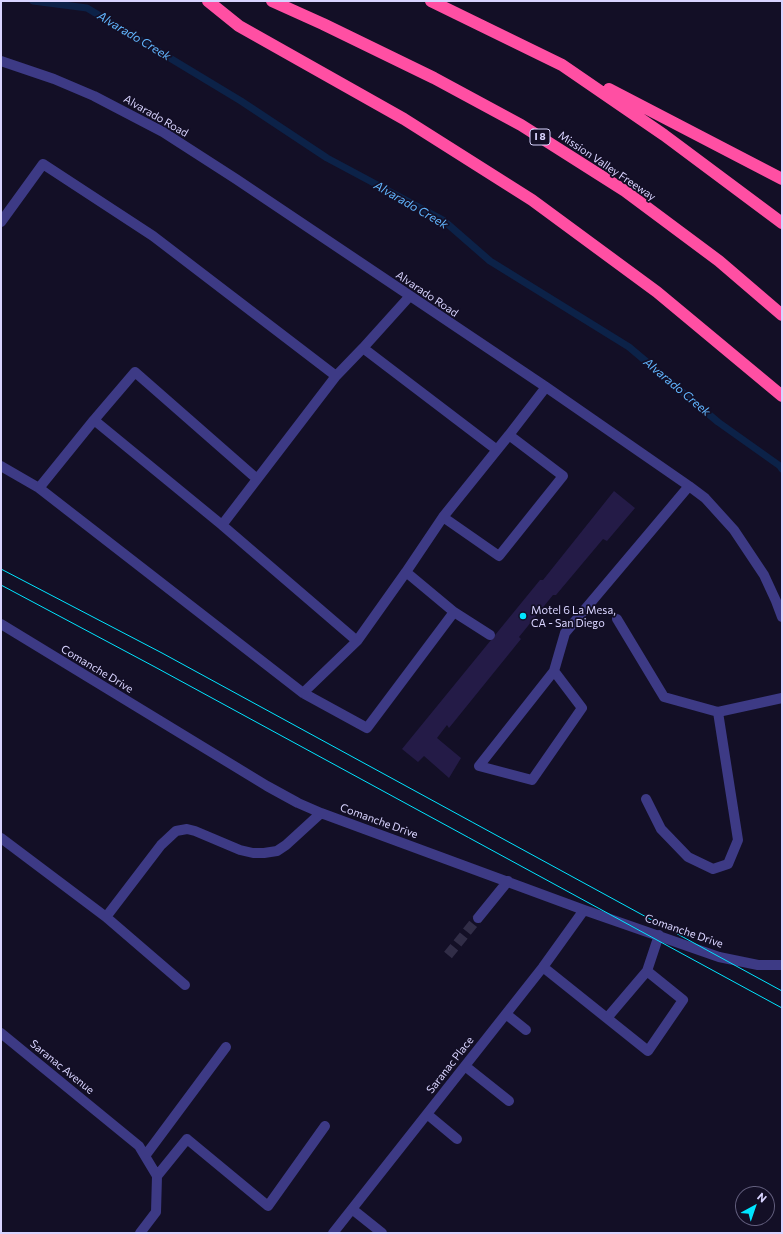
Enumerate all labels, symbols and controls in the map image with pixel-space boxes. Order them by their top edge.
water label: Alvarado Creek [95,8,173,64]
street label: Alvarado Road [121,92,191,140]
street label: Mission Valley Freeway [556,128,658,204]
road number: I 8 [530,129,550,145]
water label: Alvarado Creek [371,178,451,232]
street label: Alvarado Road [393,268,461,320]
water label: Alvarado Creek [641,355,713,419]
place label: Motel 6 La Mesa, CA - San Diego [531,603,616,629]
marker: Motel 6 La Mesa, CA - San Diego [518,611,528,621]
street label: Comanche Drive [58,642,136,696]
street label: Comanche Drive [338,801,420,841]
street label: Comanche Drive [643,911,725,951]
street label: Saranac Place [424,1034,476,1096]
street label: Saranac Avenue [27,1037,97,1097]
north arrow [735,1186,775,1226]
text: N [755,1190,770,1205]

